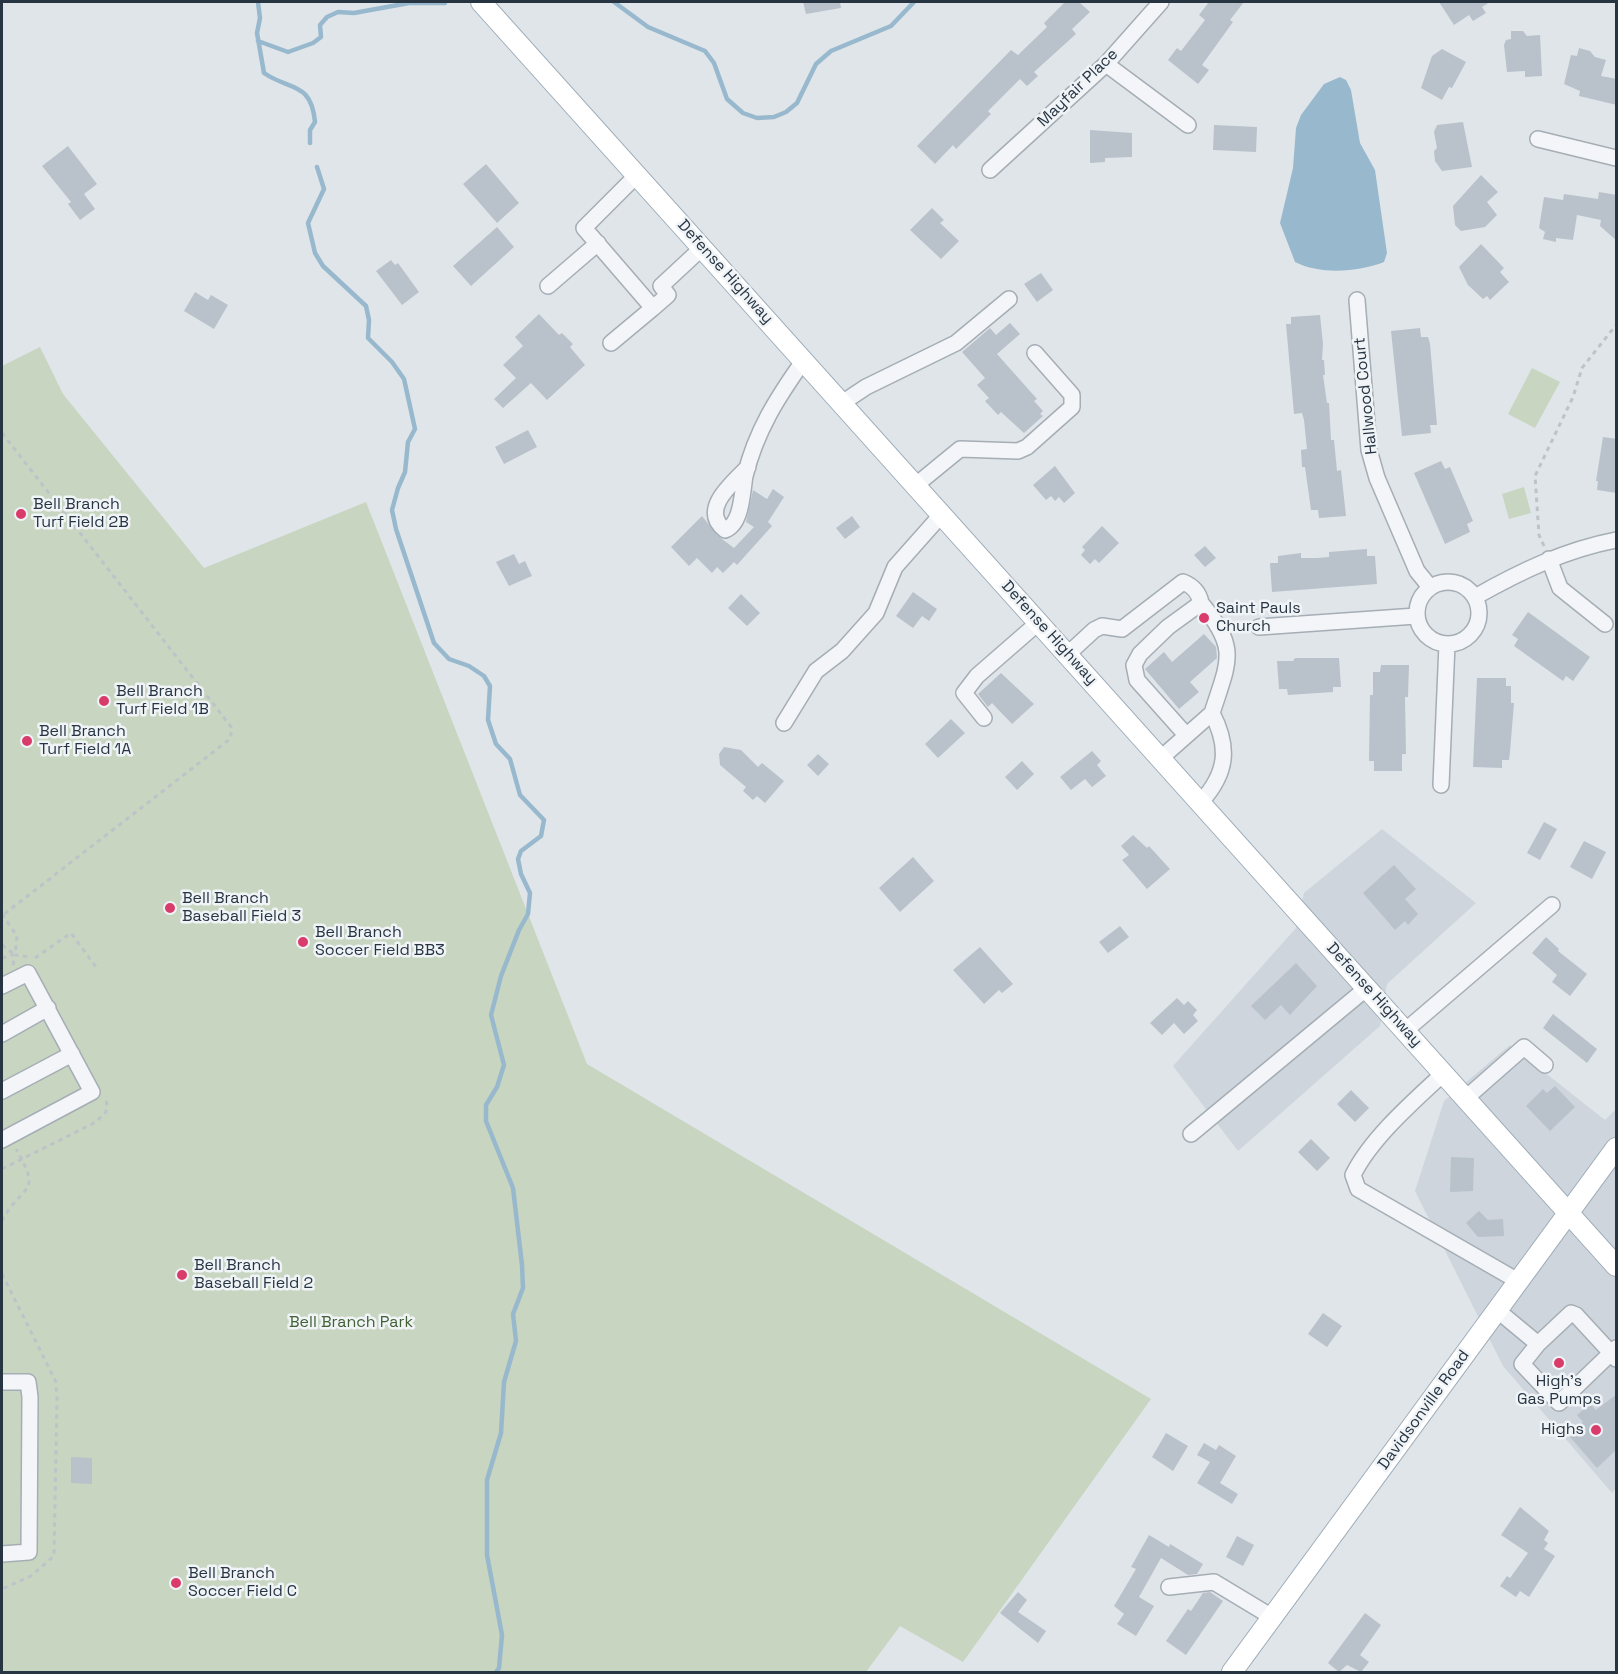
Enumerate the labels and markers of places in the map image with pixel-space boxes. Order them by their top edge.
place label: Bell Branch Turf Field 2B [33,495,129,533]
marker: Bell Branch Turf Field 2B [14,507,28,521]
place label: Saint Pauls Church [1216,599,1301,637]
marker: Saint Pauls Church [1197,611,1211,625]
place label: Bell Branch Turf Field 1B [116,682,209,720]
marker: Bell Branch Turf Field 1B [97,694,111,708]
place label: Bell Branch Turf Field 1A [39,722,131,760]
marker: Bell Branch Turf Field 1A [20,734,34,748]
place label: Bell Branch Baseball Field 3 [182,889,301,927]
marker: Bell Branch Baseball Field 3 [163,901,177,915]
place label: Bell Branch Soccer Field BB3 [315,923,445,961]
marker: Bell Branch Soccer Field BB3 [296,935,310,949]
place label: Bell Branch Baseball Field 2 [194,1256,313,1294]
marker: Bell Branch Baseball Field 2 [175,1268,189,1282]
marker: High's Gas Pumps [1552,1356,1566,1370]
place label: High's Gas Pumps [1517,1372,1601,1410]
place label: Highs [1541,1420,1584,1440]
marker: Highs [1589,1423,1603,1437]
place label: Bell Branch Soccer Field C [188,1564,297,1602]
marker: Bell Branch Soccer Field C [169,1576,183,1590]

